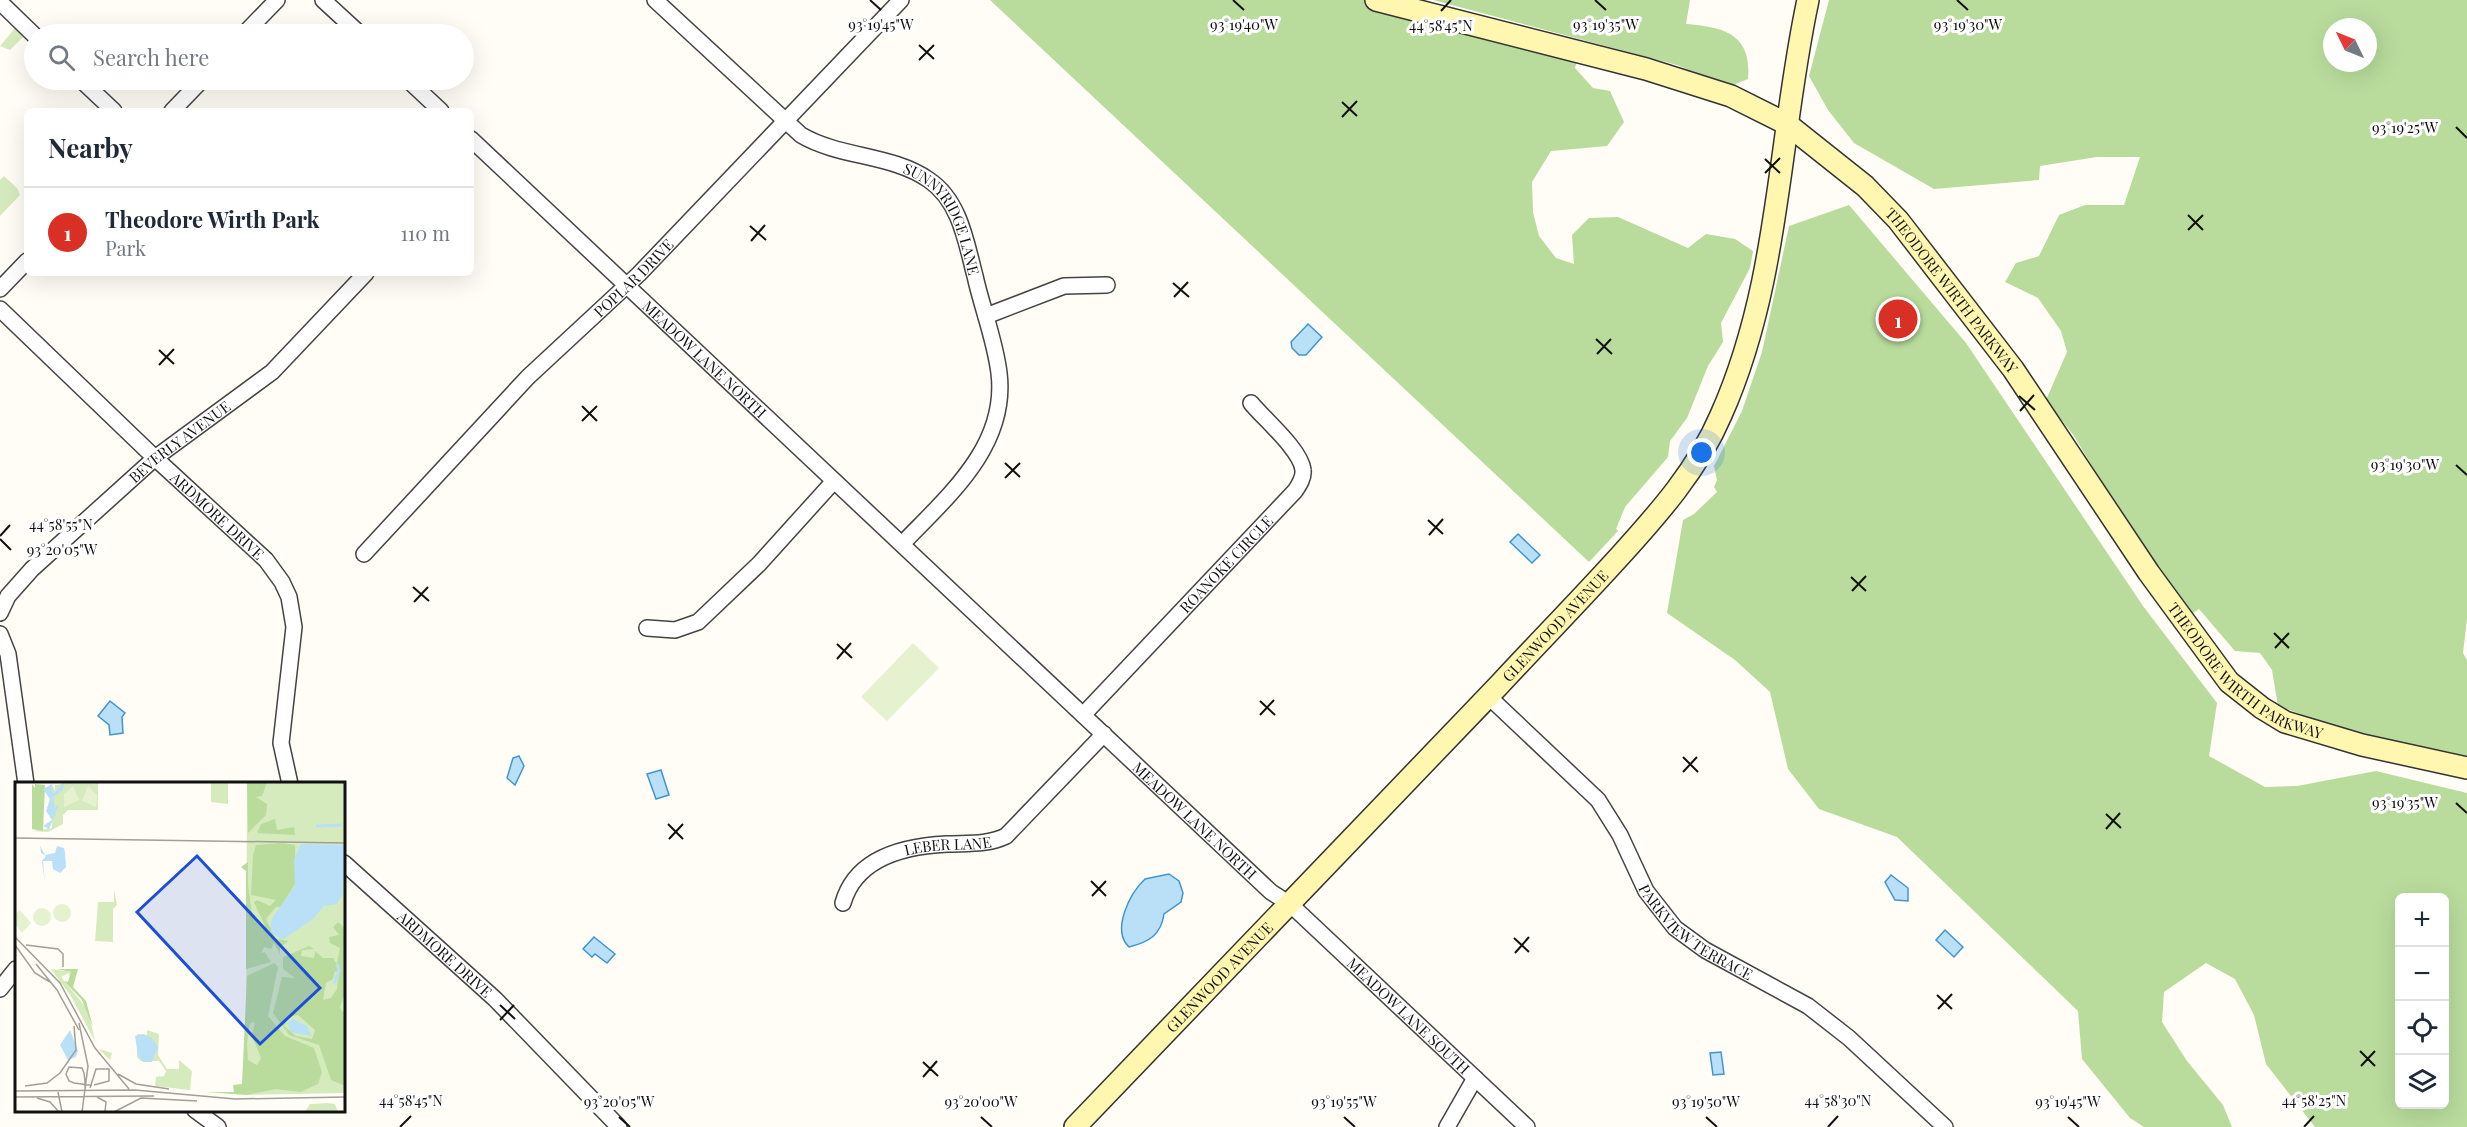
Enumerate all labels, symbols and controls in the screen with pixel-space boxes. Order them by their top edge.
text: 93°19'45"W [848,14,914,34]
text: 93°19'40"W [1210,14,1278,34]
text: 93°19'35"W [1573,14,1639,34]
text: 93°19'30"W [1934,14,2003,34]
text: 44°58'45"N [1409,15,1473,35]
north arrow [2323,18,2377,72]
search box [24,24,474,90]
icon: search [45,41,78,74]
text: Search here [93,42,209,72]
text: 93°19'25"W [2372,117,2439,137]
text: Nearby [48,130,133,165]
street label: SUNNYRIDGE LANE [901,158,984,277]
street label: THEODORE WIRTH PARKWAY [1881,203,2023,377]
text: Theodore Wirth Park [105,204,319,234]
text: 1 [64,219,71,246]
text: 110 m [400,219,450,246]
text: Park [105,234,146,261]
street label: POPLAR DRIVE [589,234,678,321]
street label: MEADOW LANE NORTH [638,296,771,422]
pin: 1 [1878,296,1918,342]
street label: BEVERLY AVENUE [124,396,234,487]
your location [1687,438,1716,467]
text: 93°19'30"W [2371,454,2440,474]
street label: ARDMORE DRIVE [166,467,269,564]
street label: ROANOKE CIRCLE [1175,511,1277,617]
text: 44°58'55"N [29,514,93,534]
text: 93°20'05"W [27,539,98,559]
street label: GLENWOOD AVENUE [1498,566,1612,686]
street label: THEODORE WIRTH PARKWAY [2164,598,2326,743]
street label: MEADOW LANE NORTH [1128,757,1261,884]
inset map [15,782,345,1112]
text: 93°19'35"W [2372,792,2438,812]
street label: LEBER LANE [902,831,993,860]
street label: PARKVIEW TERRACE [1634,881,1757,984]
map controls [2395,893,2449,1109]
button: + [2395,893,2449,947]
street label: ARDMORE DRIVE [393,906,496,1002]
street label: GLENWOOD AVENUE [1161,917,1277,1036]
button: − [2395,947,2449,1001]
street label: MEADOW LANE SOUTH [1343,953,1474,1078]
button: locate [2395,1001,2449,1055]
button: layers [2395,1055,2449,1109]
text: 44°58'45"N [379,1090,443,1110]
text: 44°58'30"N [1805,1090,1872,1110]
text: 44°58'25"N [2282,1090,2347,1110]
text: 93°20'05"W [584,1091,655,1111]
text: 93°20'00"W [944,1091,1018,1111]
text: 93°19'55"W [1311,1091,1377,1111]
text: 93°19'50"W [1672,1091,1740,1111]
text: 93°19'45"W [2035,1091,2101,1111]

